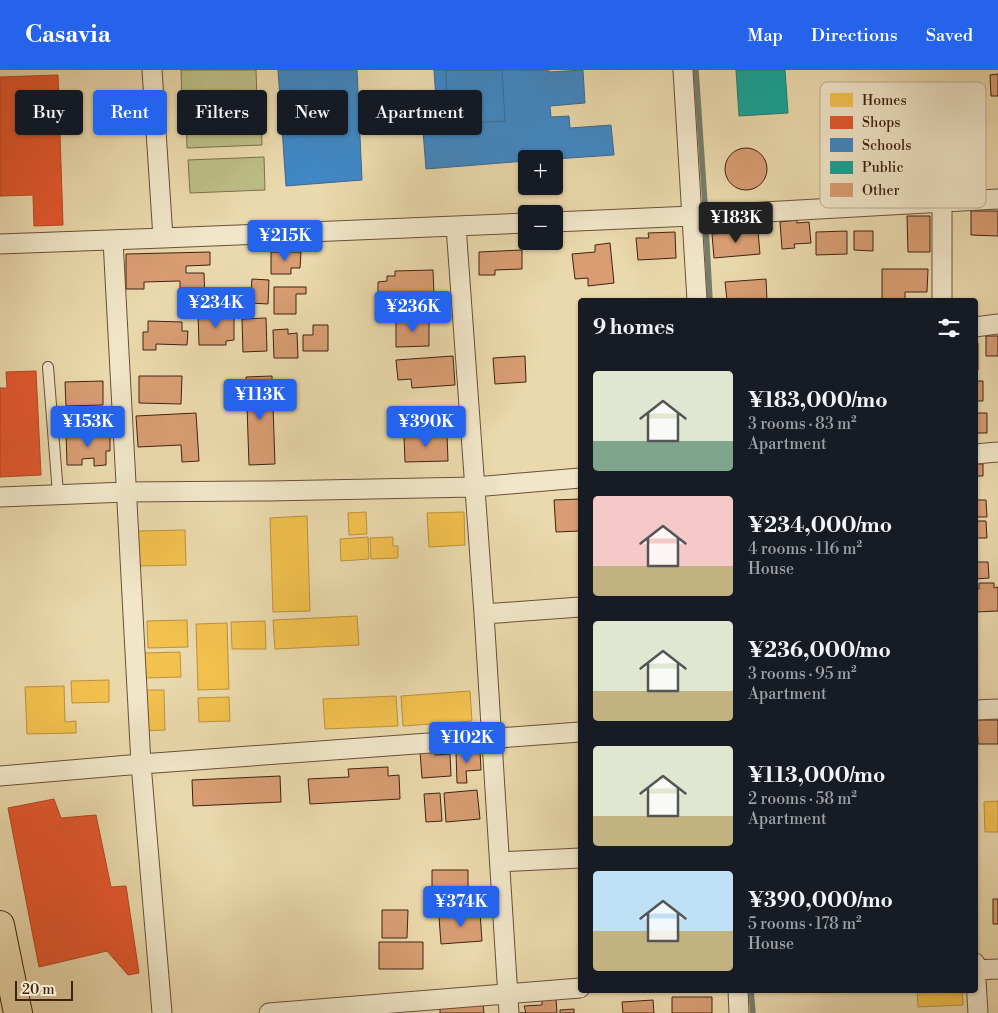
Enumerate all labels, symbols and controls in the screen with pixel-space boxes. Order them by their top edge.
text: Casavia [25,20,111,50]
text: Map [747,24,783,47]
text: Directions [811,24,898,47]
text: Saved [926,24,973,47]
legend [820,82,986,208]
chip: Buy [15,90,83,135]
chip: Rent [93,90,167,135]
chip: Filters [177,90,267,135]
chip: New [277,90,348,135]
chip: Apartment [358,90,482,135]
text: Homes [862,92,907,110]
text: Shops [862,114,900,132]
text: Schools [862,137,911,155]
map controls [518,150,563,250]
button: + [518,150,563,195]
text: Public [862,159,903,177]
text: Other [862,182,900,200]
pin: ¥183K [701,202,771,244]
button: − [518,205,563,250]
text: ¥183K [710,208,762,228]
pin: ¥215K [250,220,320,262]
text: ¥215K [258,226,312,246]
pin: ¥234K [181,286,251,329]
pin: ¥236K [378,290,448,333]
text: ¥234K [188,293,244,313]
text: ¥236K [386,297,440,317]
icon: filters [935,314,963,342]
text: 9 homes [593,315,674,341]
pin: ¥113K [225,378,295,421]
text: ¥113K [235,385,285,405]
text: ¥183,000/mo [748,388,888,414]
icon: home [633,391,693,451]
pin: ¥153K [53,406,123,448]
pin: ¥390K [391,406,461,448]
text: ¥153K [62,412,114,432]
text: ¥390K [398,412,454,432]
text: 3 rooms · 83 m² [748,414,857,434]
text: Apartment [748,434,827,454]
text: ¥234,000/mo [748,513,892,539]
icon: home [633,516,693,576]
text: 4 rooms · 116 m² [748,539,862,559]
text: House [748,559,794,579]
text: ¥236,000/mo [748,638,891,664]
icon: home [633,641,693,701]
text: 3 rooms · 95 m² [748,664,857,684]
text: Apartment [748,684,827,704]
pin: ¥102K [432,722,502,764]
text: ¥102K [440,728,494,748]
text: ¥113,000/mo [748,763,885,789]
icon: home [633,766,693,826]
text: 2 rooms · 58 m² [748,789,857,809]
text: Apartment [748,809,827,829]
pin: ¥374K [426,886,496,928]
text: ¥390,000/mo [748,888,893,914]
icon: home [633,891,693,951]
text: ¥374K [434,892,488,912]
text: 5 rooms · 178 m² [748,914,862,934]
text: House [748,934,794,954]
scale bar [15,978,72,1001]
text: 20 m [22,981,54,999]

